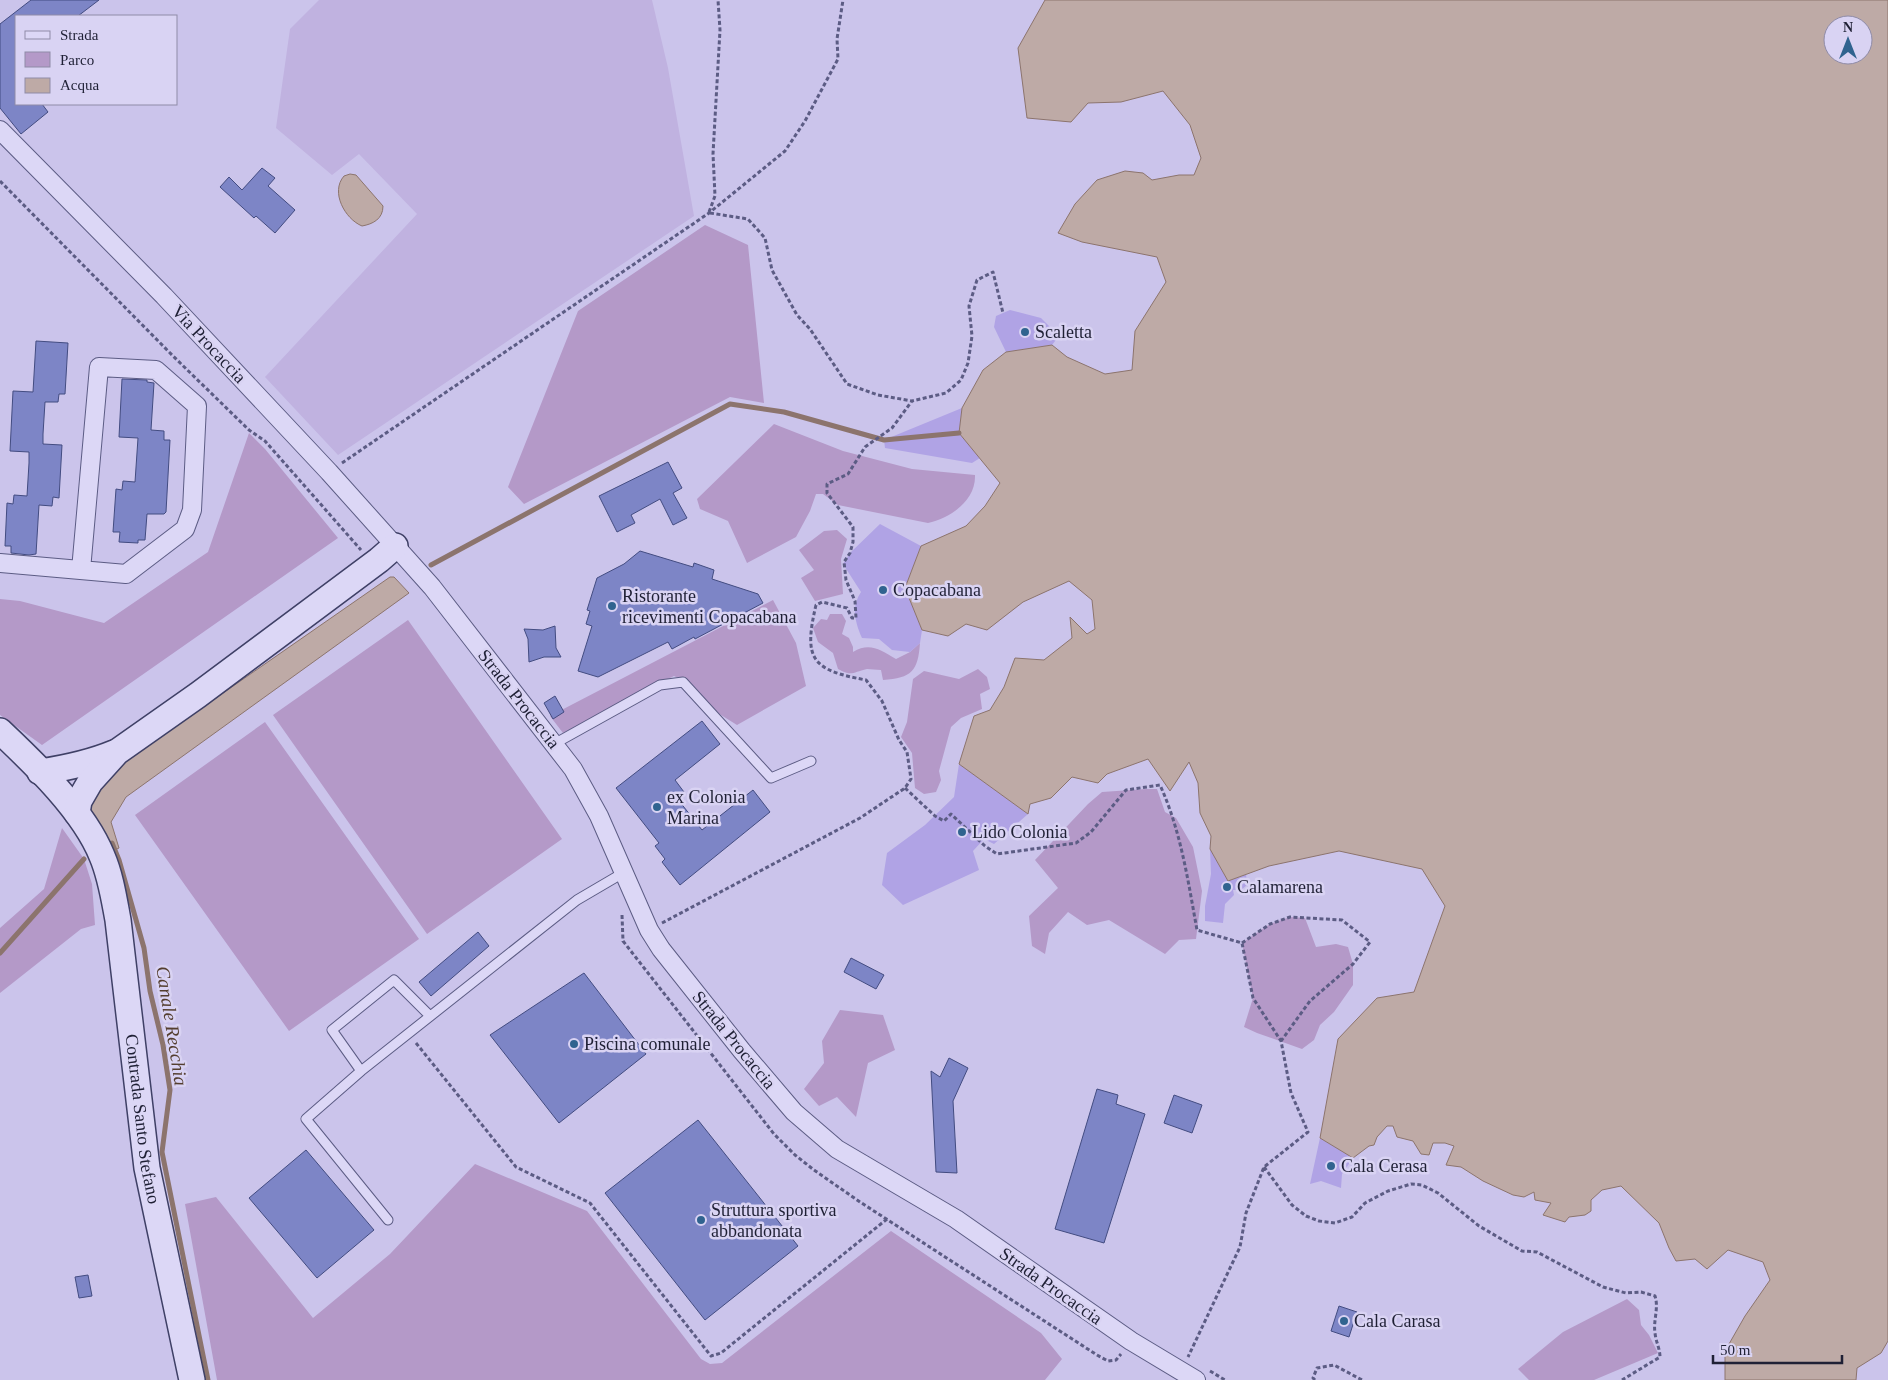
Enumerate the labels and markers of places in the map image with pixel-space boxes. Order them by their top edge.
place label: Scaletta [1035,322,1092,342]
marker: Scaletta [1019,326,1031,338]
place label: Copacabana [893,580,981,600]
marker: Copacabana [877,584,889,596]
place label: Ristorante ricevimenti Copacabana [622,586,796,627]
marker: Ristorante ricevimenti Copacabana [606,600,618,612]
place label: ex Colonia Marina [667,787,746,828]
marker: ex Colonia Marina [651,801,663,813]
place label: Lido Colonia [972,822,1068,842]
marker: Lido Colonia [956,826,968,838]
place label: Calamarena [1237,877,1323,897]
marker: Calamarena [1221,881,1233,893]
place label: Piscina comunale [584,1034,710,1054]
marker: Piscina comunale [568,1038,580,1050]
place label: Cala Cerasa [1341,1156,1427,1176]
marker: Cala Cerasa [1325,1160,1337,1172]
place label: Struttura sportiva abbandonata [711,1200,836,1241]
marker: Struttura sportiva abbandonata [695,1214,707,1226]
place label: Cala Carasa [1354,1311,1440,1331]
marker: Cala Carasa [1338,1315,1350,1327]

